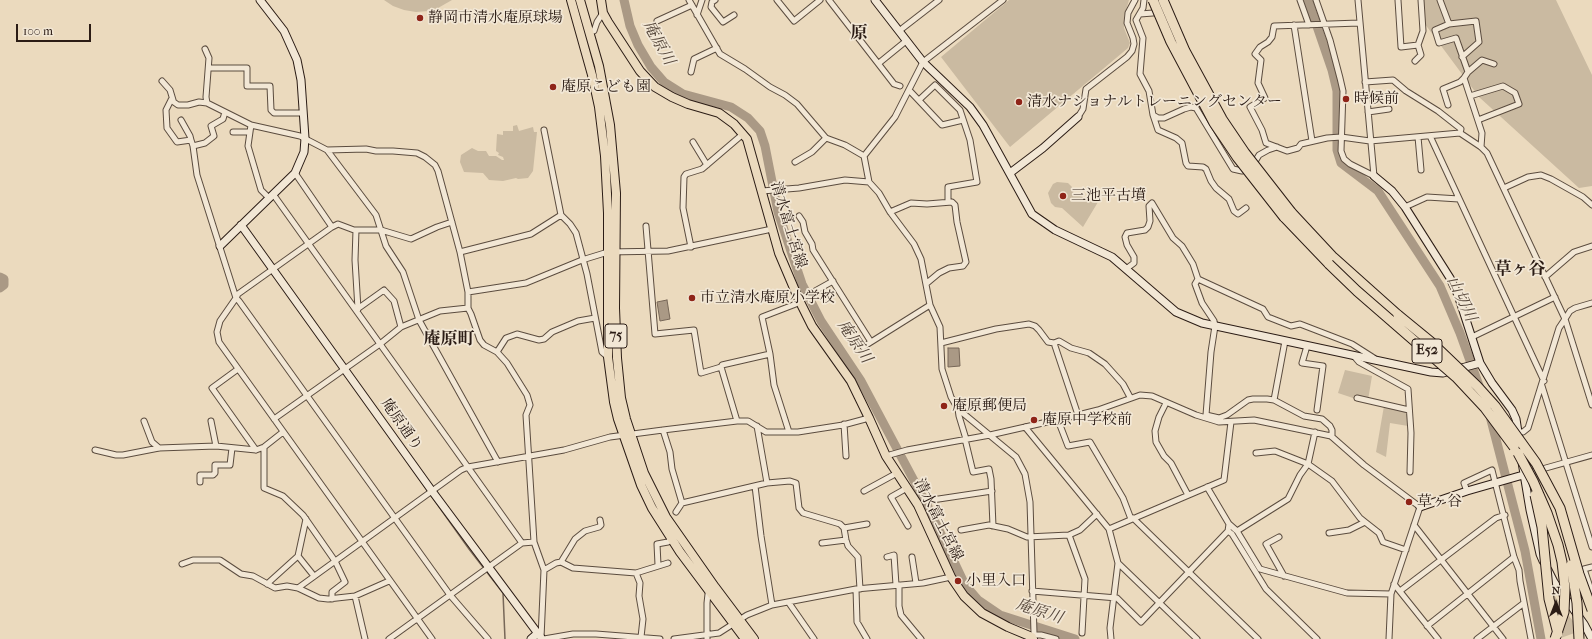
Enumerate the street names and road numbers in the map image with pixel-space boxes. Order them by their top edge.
street label: 清水富士宮線 [766,179,810,271]
road number: 75 [605,324,627,348]
road number: E52 [1412,339,1442,363]
street label: 庵原通り [376,395,426,455]
street label: 清水富士宮線 [910,476,966,564]

